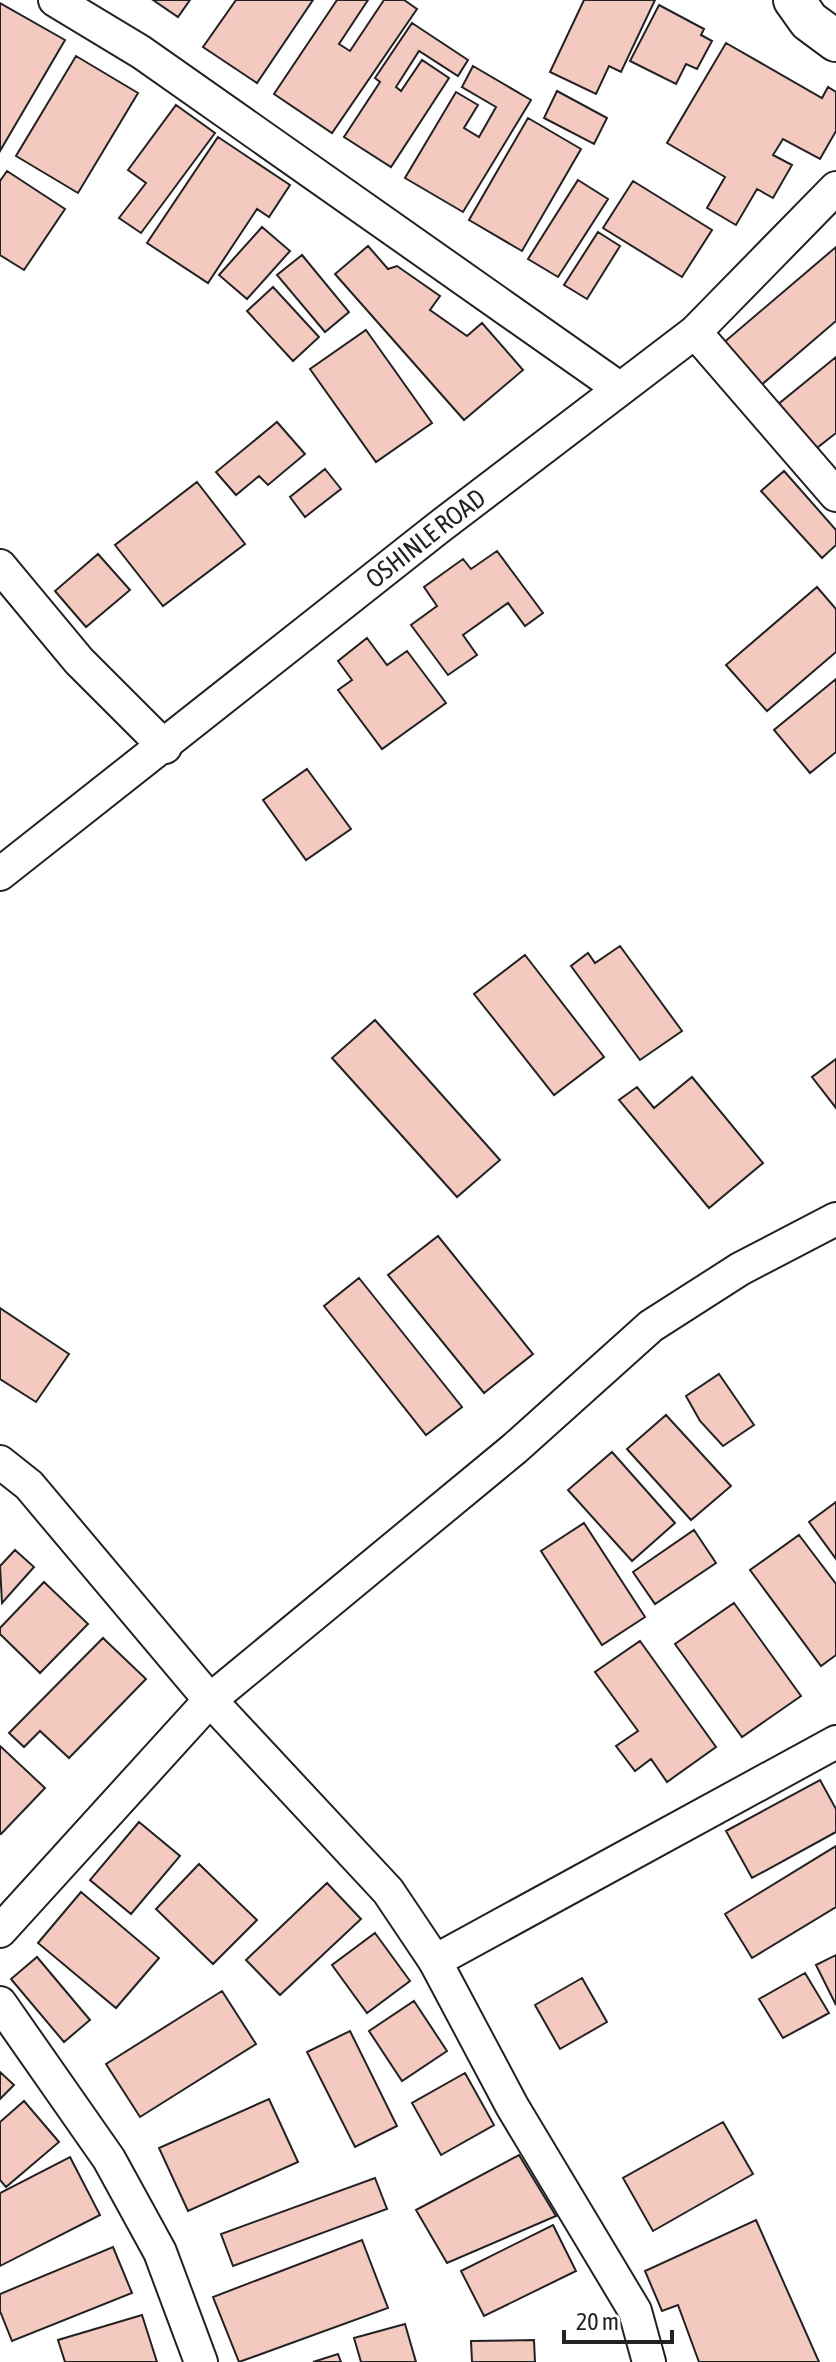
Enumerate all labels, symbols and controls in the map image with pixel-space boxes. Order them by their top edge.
street label: OSHINLE ROAD [360,482,491,594]
scale bar [564,2294,672,2344]
text: 20 m [576,2308,619,2335]

